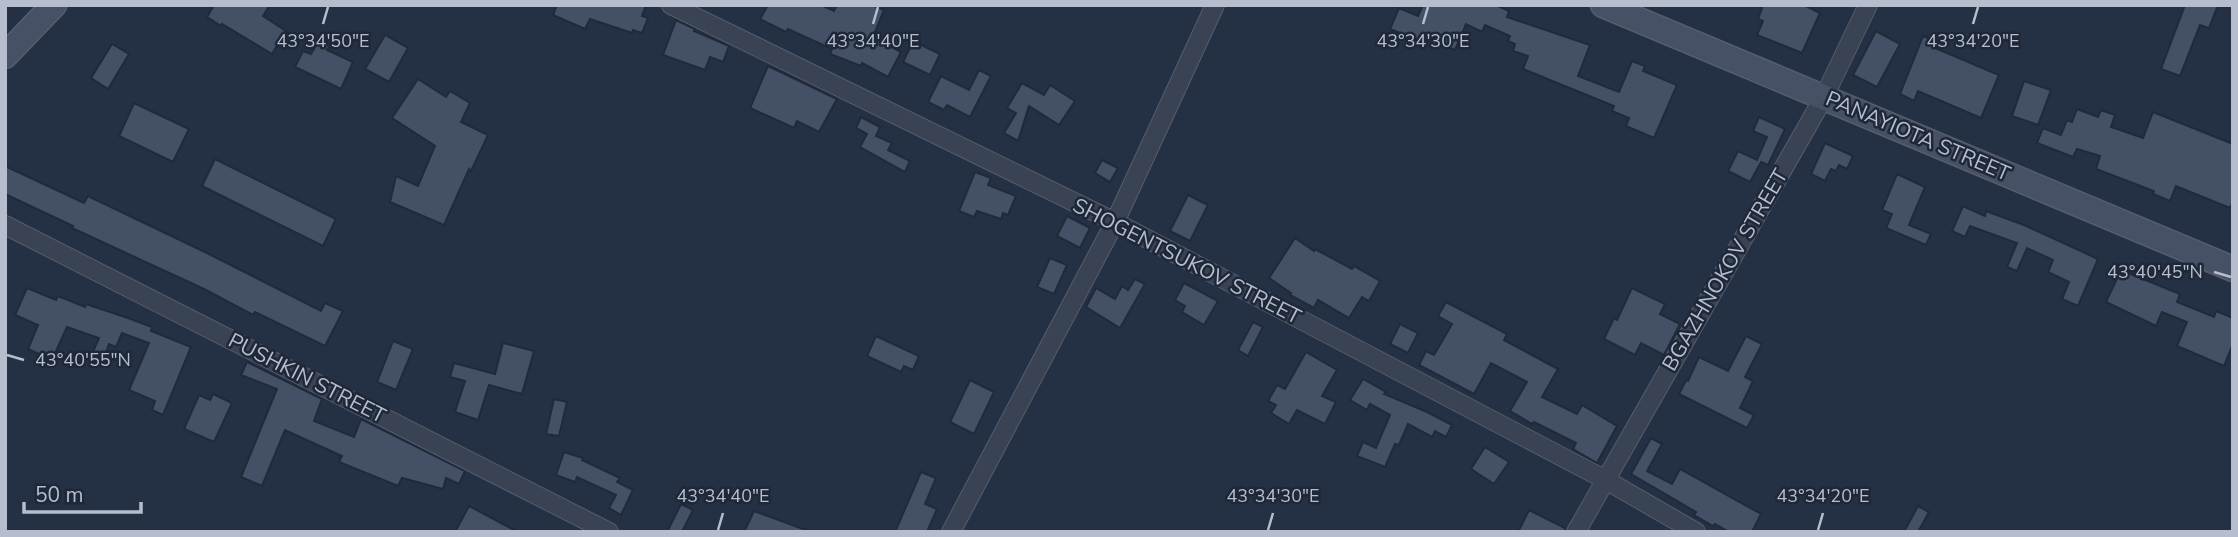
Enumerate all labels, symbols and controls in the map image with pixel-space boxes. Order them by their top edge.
text: 43°34'50"E [277,29,370,53]
text: 43°34'40"E [827,29,920,53]
text: 43°34'30"E [1377,29,1470,53]
text: 43°34'20"E [1927,29,2020,53]
street label: PANAYIOTA STREET [1821,84,2015,188]
street label: BGAZHNOKOV STREET [1656,164,1795,376]
street label: SHOGENTSUKOV STREET [1068,191,1306,331]
text: 43°40'45"N [2107,260,2203,284]
street label: PUSHKIN STREET [224,326,391,430]
text: 43°40'55"N [35,348,131,372]
scale bar [24,470,142,514]
text: 50 m [35,481,84,509]
text: 43°34'40"E [677,484,770,508]
text: 43°34'30"E [1227,484,1320,508]
text: 43°34'20"E [1777,484,1870,508]

